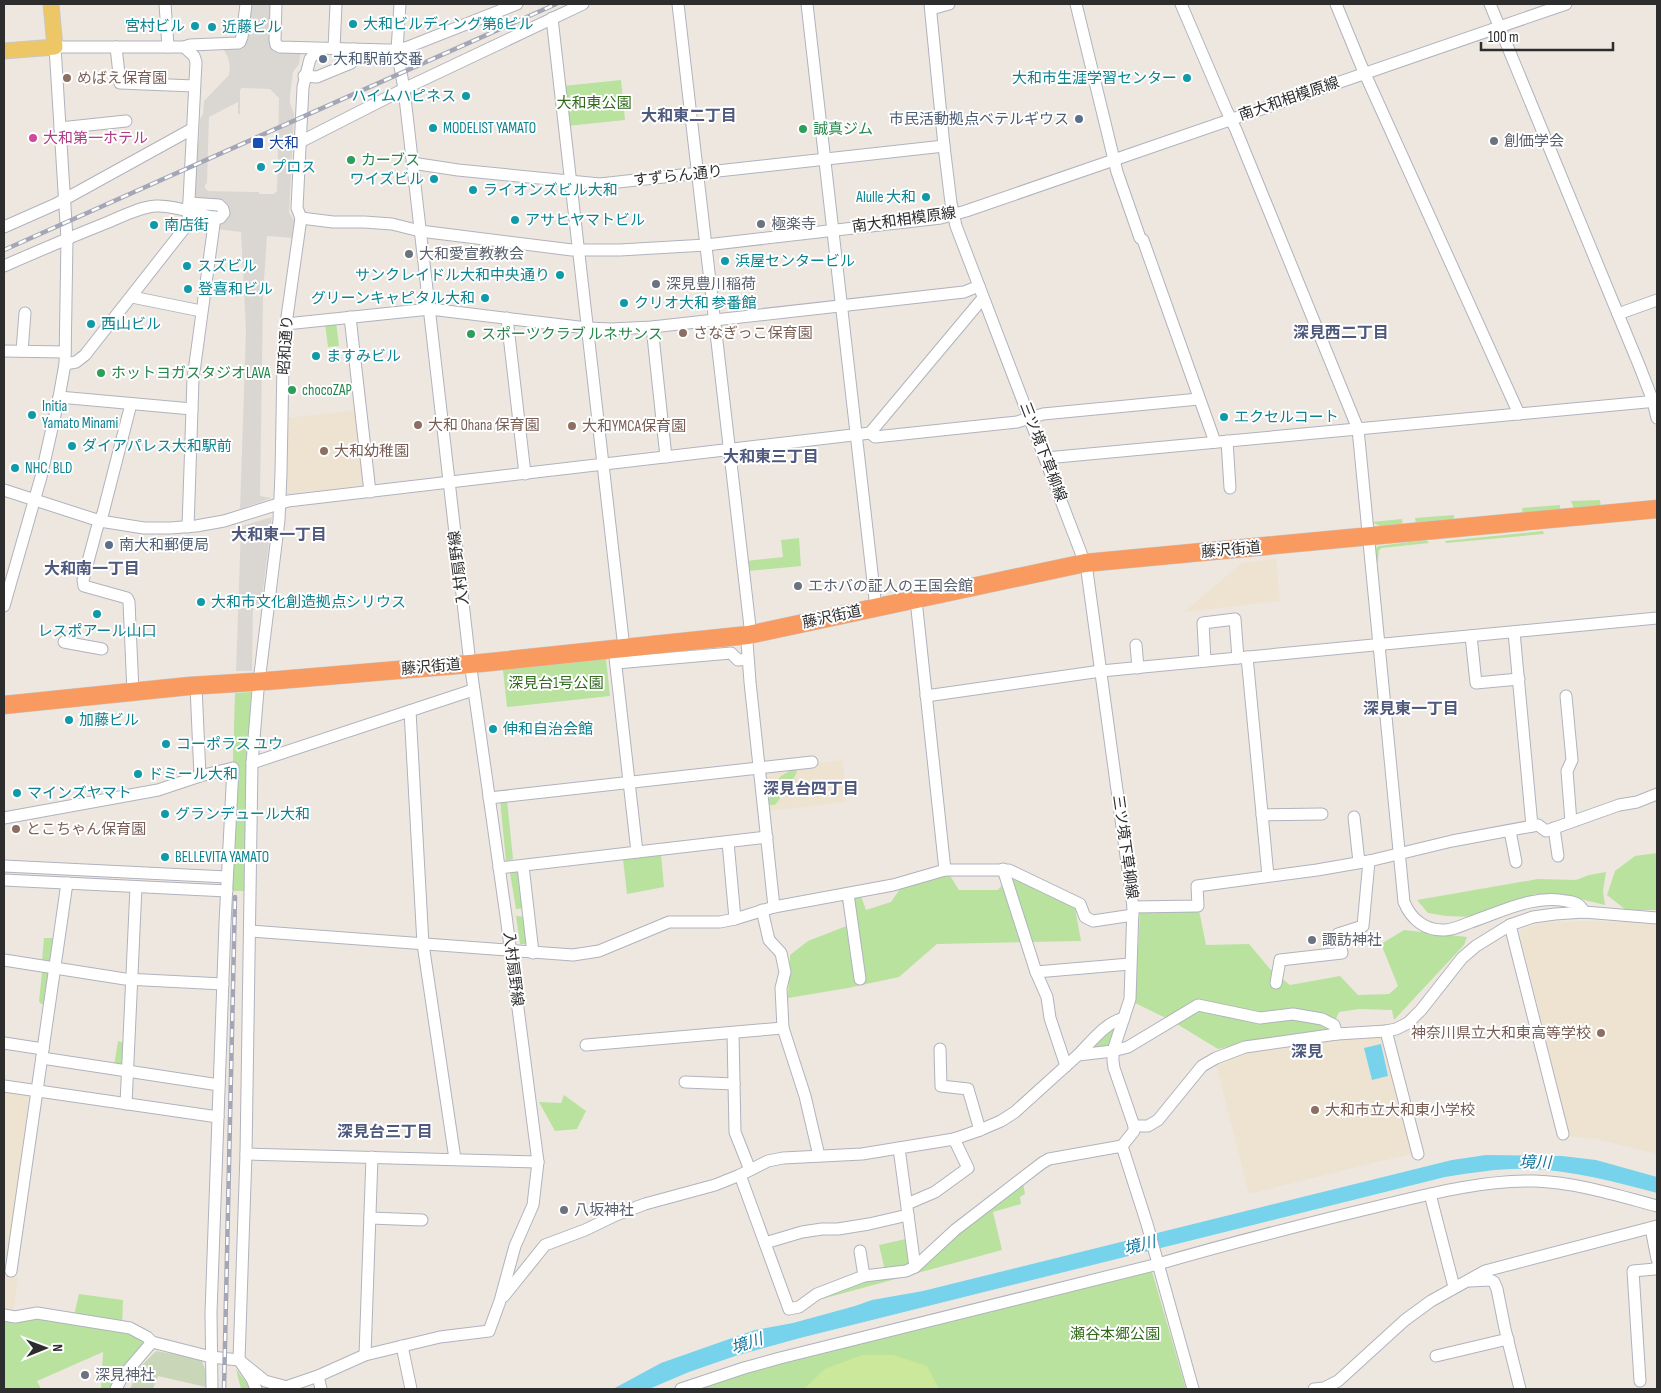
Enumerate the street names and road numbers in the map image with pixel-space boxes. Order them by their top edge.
street label: 南大和相模原線 [1236,73,1342,125]
street label: すずらん通り [632,162,724,190]
street label: 南大和相模原線 [851,203,957,237]
street label: 昭和通り [274,314,298,376]
street label: 三ツ境下草柳線 [1015,400,1071,504]
street label: 入村扇野線 [445,530,473,606]
street label: 藤沢街道 [1200,538,1262,562]
street label: 藤沢街道 [801,601,863,633]
street label: 藤沢街道 [400,655,462,679]
street label: 三ツ境下草柳線 [1108,794,1142,900]
street label: 入村扇野線 [499,931,527,1007]

